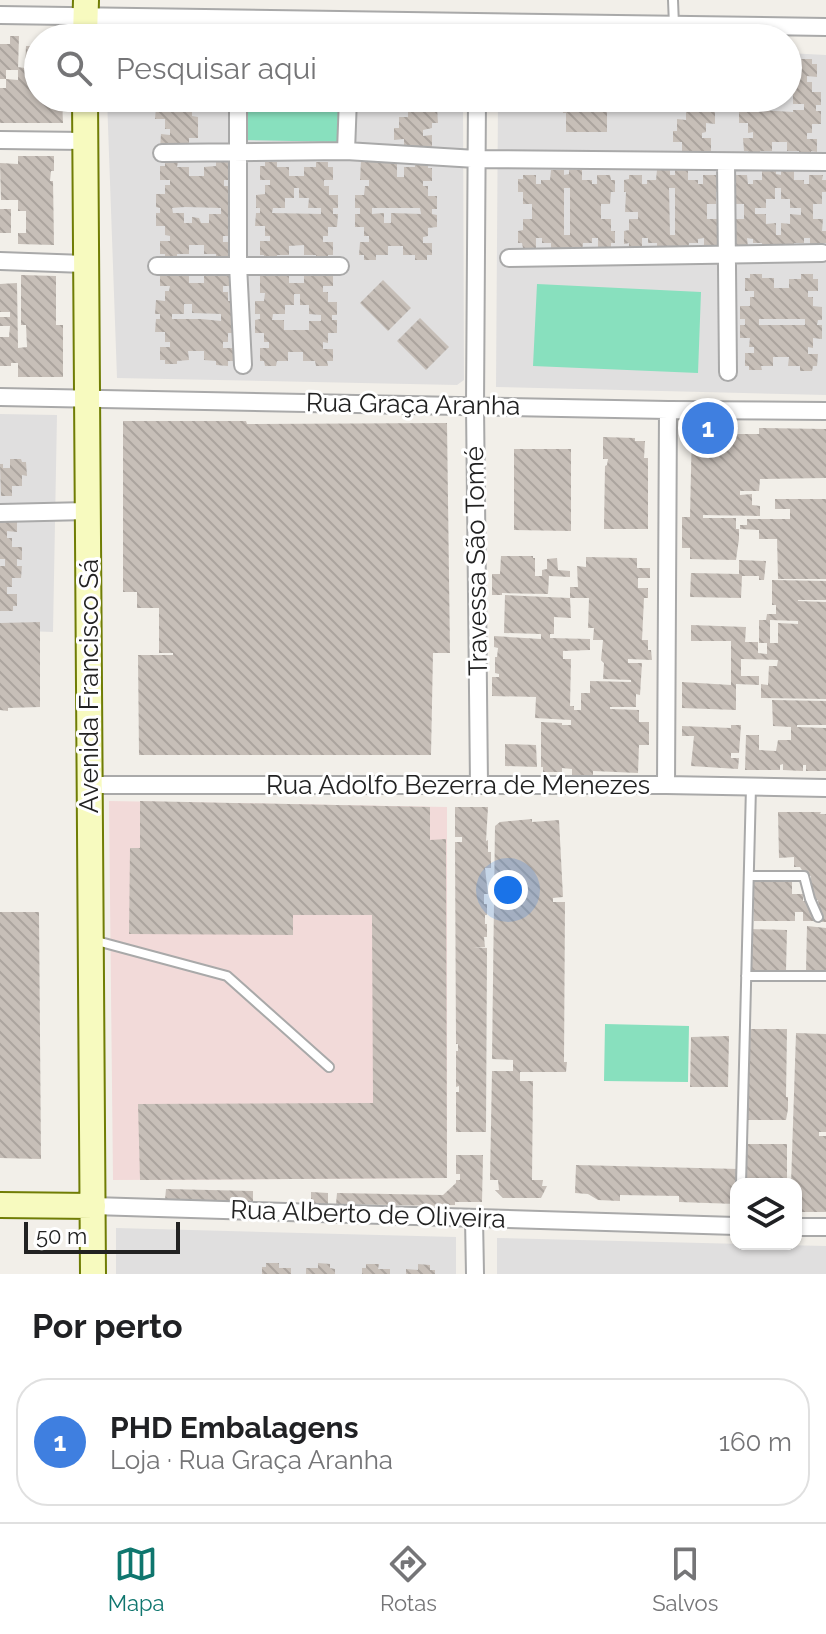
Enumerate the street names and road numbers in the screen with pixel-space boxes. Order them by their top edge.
street label: Rua Graça Aranha [306,387,520,421]
street label: Travessa São Tomé [459,446,493,676]
street label: Avenida Francisco Sá [74,559,104,813]
street label: Rua Adolfo Bezerra de Menezes [266,770,650,800]
street label: Rua Alberto de Oliveira [230,1194,506,1234]

